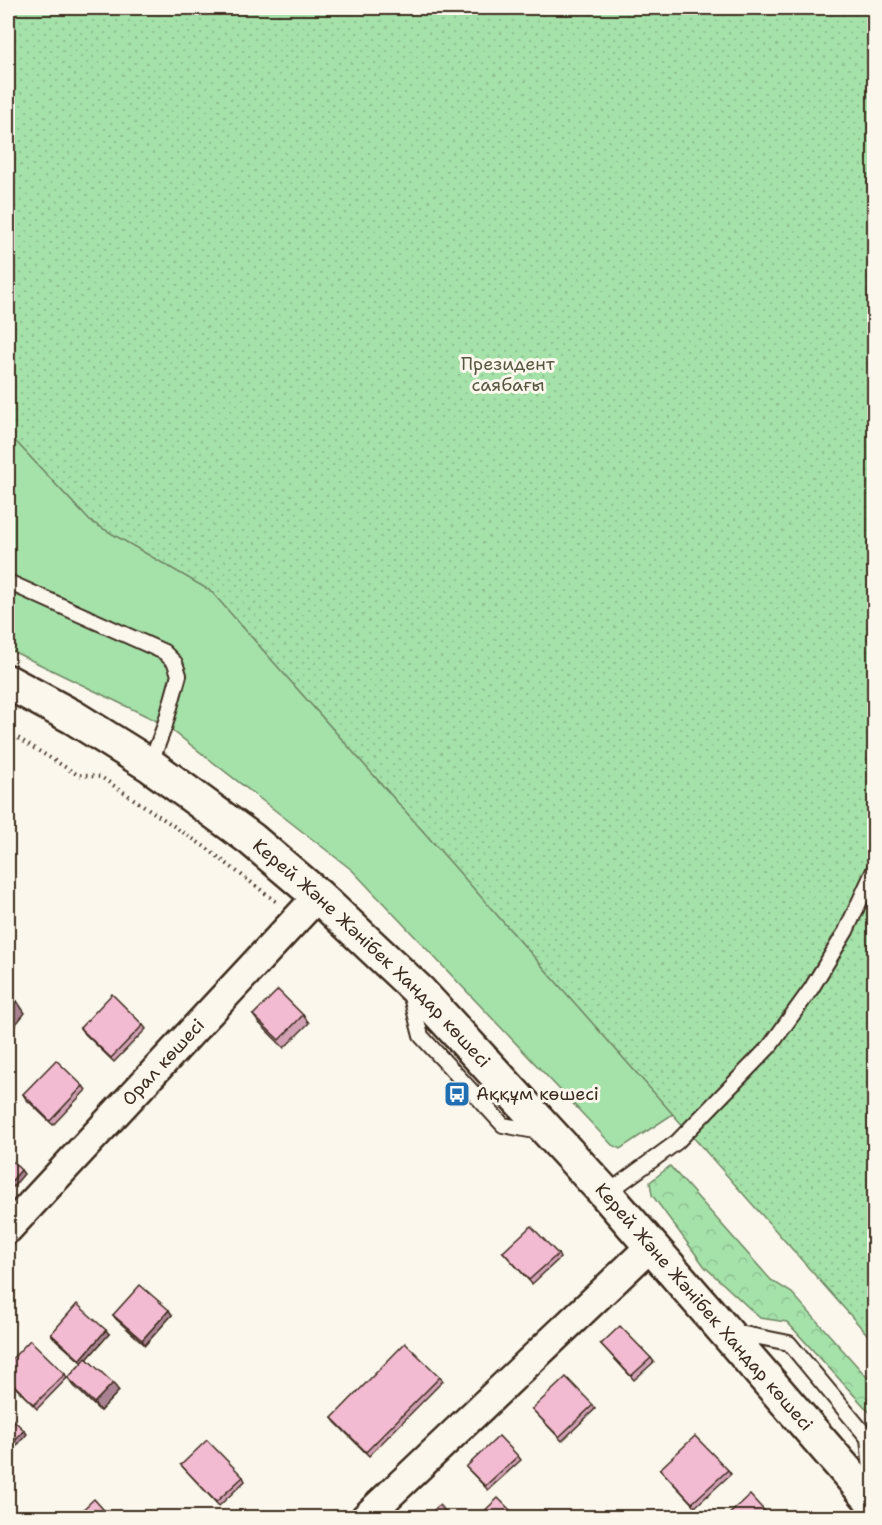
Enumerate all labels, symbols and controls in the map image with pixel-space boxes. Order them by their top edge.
park label: Президент саябағы [461,352,556,397]
street label: Керей Және Жәнібек Хандар көшесі [248,834,496,1073]
street label: Орал көшесі [117,1013,210,1111]
bus stop icon: Аққұм көшесі [442,1079,472,1109]
place label: Аққұм көшесі [476,1082,599,1106]
street label: Керей Және Жәнібек Хандар көшесі [590,1178,818,1436]

